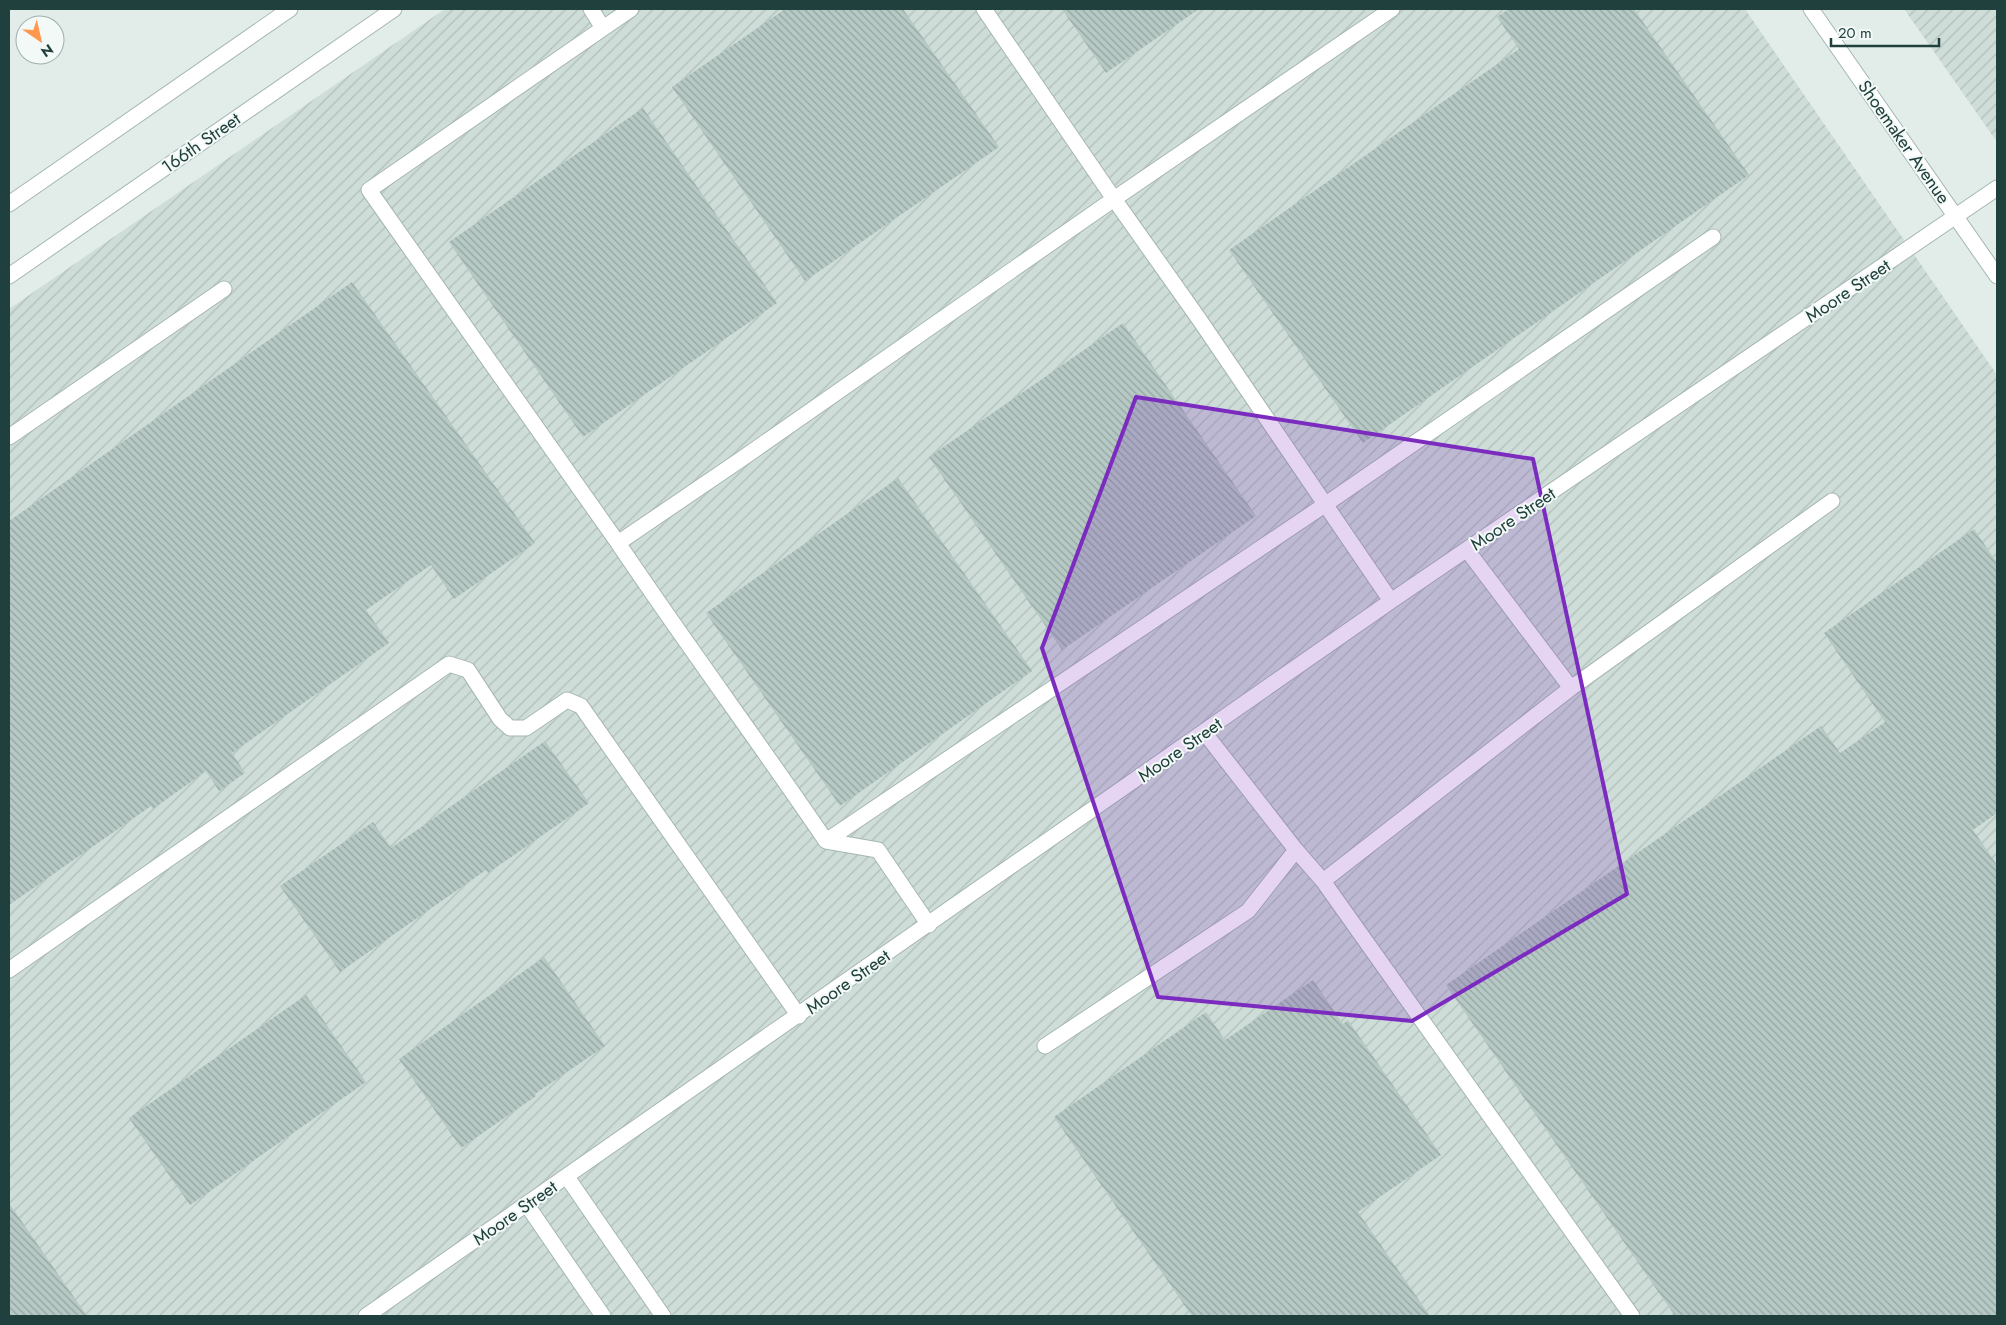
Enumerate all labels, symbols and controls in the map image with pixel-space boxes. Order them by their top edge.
north arrow [15,15,65,65]
scale bar [1831,15,1938,47]
text: 20 m [1838,22,1872,44]
text: N [37,39,57,62]
street label: Shoemaker Avenue [1852,75,1956,209]
street label: 166th Street [156,106,246,180]
street label: Moore Street [1800,253,1896,329]
street label: Moore Street [1465,481,1561,557]
street label: Moore Street [1133,711,1228,789]
street label: Moore Street [801,943,896,1021]
street label: Moore Street [468,1174,563,1252]

